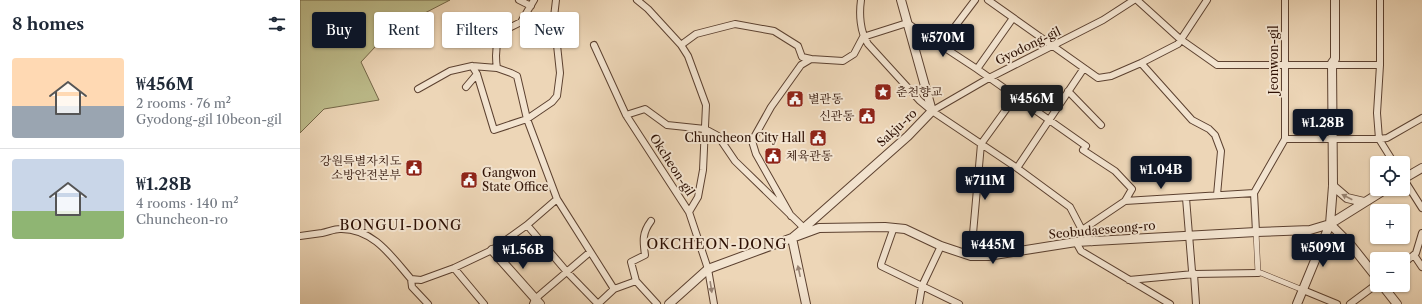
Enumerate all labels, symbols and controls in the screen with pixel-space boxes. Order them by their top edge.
chip: Buy [312,12,366,48]
chip: Rent [374,12,434,48]
chip: Filters [442,12,512,48]
chip: New [520,12,579,48]
icon: filters [266,13,288,35]
text: 8 homes [12,14,84,34]
street label: Gyodong-gil [993,23,1063,68]
pin: ₩570M [915,24,971,58]
street label: Jeonwon-gil [1266,25,1281,96]
text: ₩570M [921,29,965,45]
icon: home [44,74,92,122]
text: ₩456M [136,74,194,94]
place icon: 춘천향교 [873,82,893,102]
place label: 춘천향교 [896,84,943,99]
pin: ₩456M [1004,85,1060,119]
public building icon: 별관동 [785,89,805,109]
text: ₩456M [1010,90,1054,106]
place label: 별관동 [808,91,843,106]
text: 2 rooms · 76 m² [136,95,231,111]
street label: Sakju-ro [874,105,920,150]
public building icon: 신관동 [857,106,877,126]
place label: 신관동 [819,108,854,123]
pin: ₩1.28B [1290,109,1356,143]
text: Gyodong-gil 10beon-gil [136,111,282,127]
text: ₩1.28B [1302,114,1344,130]
public building icon: Chuncheon City Hall [808,128,828,148]
place label: Chuncheon City Hall [684,130,805,145]
street label: Okcheon-gil [647,131,698,199]
public building icon: 체육관동 [763,146,783,166]
place label: 체육관동 [786,148,833,163]
place label: 강원특별자치도 소방안전본부 [320,153,401,182]
pin: ₩1.04B [1128,156,1194,190]
map controls [1370,156,1410,292]
button: locate [1370,156,1410,196]
public building icon: 강원특별자치도 소방안전본부 [404,158,424,178]
text: ₩1.04B [1140,161,1182,177]
place label: Gangwon State Office [482,165,549,194]
pin: ₩711M [957,167,1013,201]
public building icon: Gangwon State Office [459,170,479,190]
text: ₩711M [965,172,1005,188]
text: ₩1.28B [136,174,192,194]
icon: home [44,175,92,223]
one-way arrow [1341,194,1353,200]
text: 4 rooms · 140 m² [136,195,239,211]
button: + [1370,204,1410,244]
text: Chuncheon-ro [136,211,228,227]
district label: BONGUI-DONG [340,216,462,234]
street label: Seobudaeseong-ro [1048,217,1156,242]
pin: ₩445M [965,231,1021,265]
pin: ₩509M [1295,234,1351,268]
district label: OKCHEON-DONG [647,235,787,253]
pin: ₩1.56B [490,236,556,270]
text: ₩445M [971,236,1015,252]
text: ₩509M [1301,239,1345,255]
text: ₩1.56B [502,241,544,257]
button: − [1370,252,1410,292]
one-way arrow [795,265,801,277]
one-way arrow [708,280,714,293]

